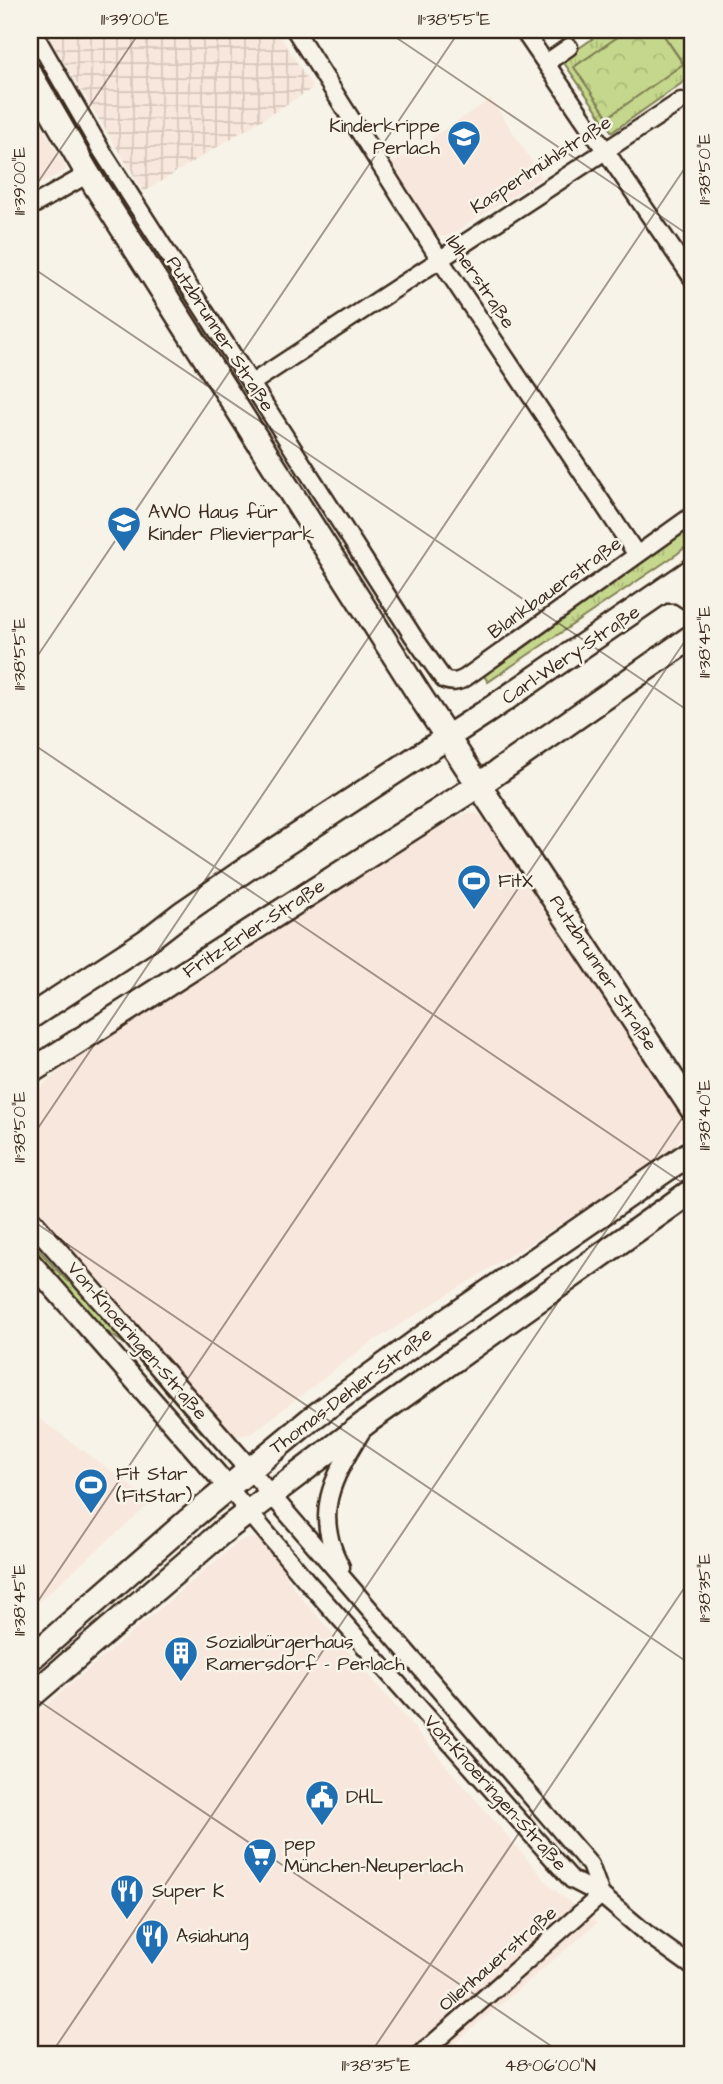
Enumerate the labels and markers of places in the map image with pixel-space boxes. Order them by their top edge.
place label: Kinderkrippe Perlach [329,113,441,162]
school or university icon: Kinderkrippe Perlach [445,118,483,167]
place label: AWO Haus für Kinder Plievierpark [148,499,314,548]
school or university icon: AWO Haus für Kinder Plievierpark [105,504,143,553]
sports icon: FitX [455,862,493,911]
place label: FitX [498,868,533,895]
place label: Fit Star (FitStar) [116,1461,192,1510]
sports icon: Fit Star (FitStar) [72,1466,110,1515]
place label: Sozialbürgerhaus Ramersdorf - Perlach [206,1629,405,1678]
building icon: Sozialbürgerhaus Ramersdorf - Perlach [162,1634,200,1683]
public building icon: DHL [303,1778,341,1827]
place label: DHL [346,1784,383,1811]
place label: pep München-Neuperlach [284,1831,464,1880]
supermarket icon: pep München-Neuperlach [241,1836,279,1885]
restaurant icon: Super K [108,1872,146,1921]
place label: Super K [152,1878,225,1905]
restaurant icon: Asiahung [133,1917,171,1966]
place label: Asiahung [176,1923,249,1951]

